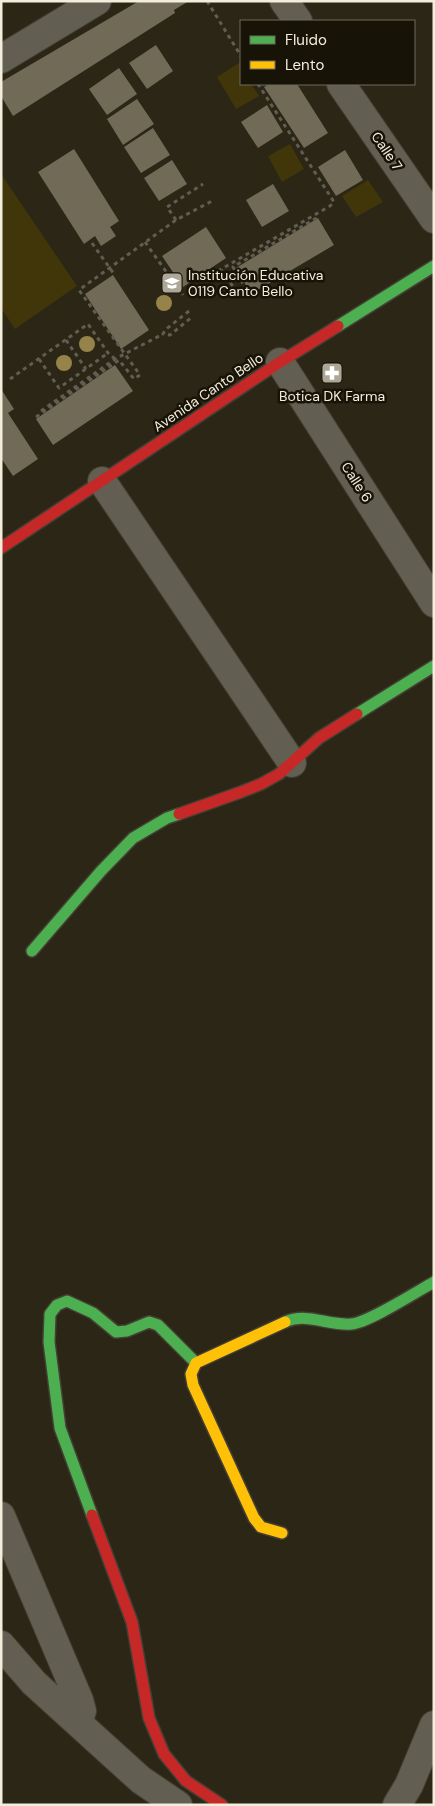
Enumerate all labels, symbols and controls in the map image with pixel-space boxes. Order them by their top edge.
legend [240,20,415,85]
text: Fluido [285,30,327,50]
text: Lento [285,55,324,75]
street label: Calle 7 [367,128,407,174]
place label: Institución Educativa 0119 Canto Bello [188,266,323,300]
school or university icon: Institución Educativa 0119 Canto Bello [160,271,184,295]
street label: Avenida Canto Bello [149,348,267,436]
pharmacy icon: Botica DK Farma [320,361,344,385]
place label: Botica DK Farma [279,387,385,405]
street label: Calle 6 [337,458,377,506]

